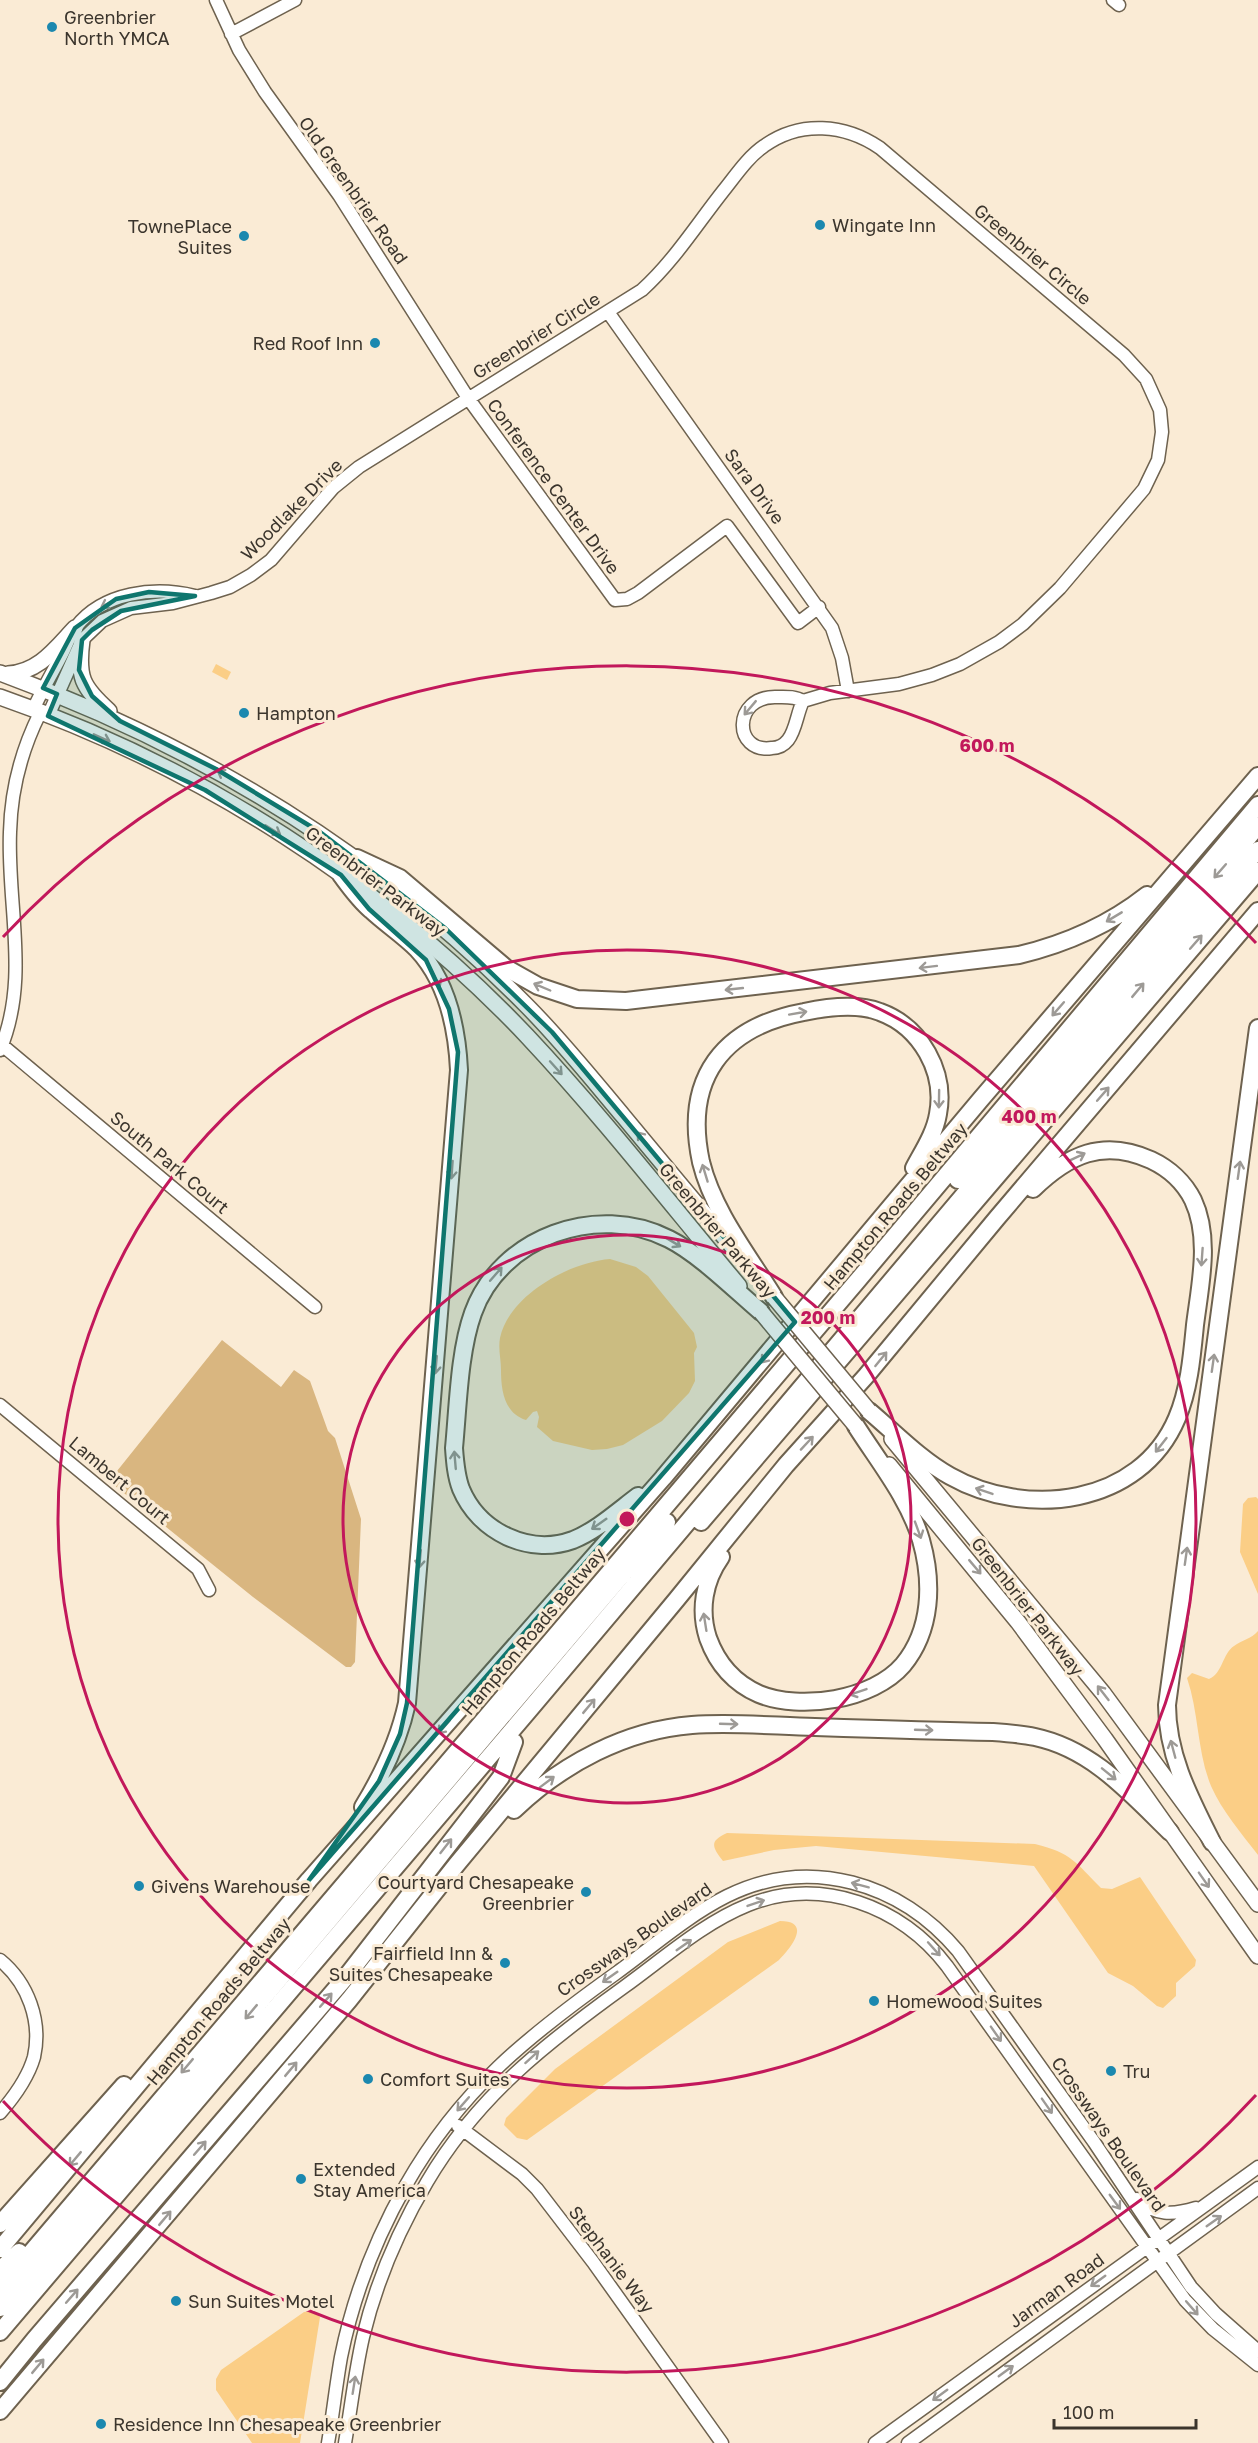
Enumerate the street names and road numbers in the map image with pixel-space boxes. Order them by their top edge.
street label: Old Greenbrier Road [295,112,413,268]
street label: Greenbrier Circle [970,199,1096,309]
street label: Greenbrier Circle [468,287,604,383]
street label: Conference Center Drive [483,394,625,578]
street label: Sara Drive [720,444,790,528]
street label: Woodlake Drive [236,454,346,564]
street label: Greenbrier Parkway [302,821,450,941]
street label: South Park Court [106,1106,234,1218]
street label: Hampton Roads Beltway [818,1118,972,1294]
street label: Greenbrier Parkway [655,1158,781,1302]
street label: Lambert Court [65,1431,175,1529]
street label: Greenbrier Parkway [967,1532,1089,1680]
street label: Hampton Roads Beltway [456,1543,610,1719]
street label: Crossways Boulevard [552,1877,716,2001]
street label: Hampton Roads Beltway [141,1913,295,2089]
street label: Crossways Boulevard [1047,2052,1171,2216]
street label: Stephanie Way [565,2201,659,2317]
street label: Jarman Road [1004,2248,1108,2332]

